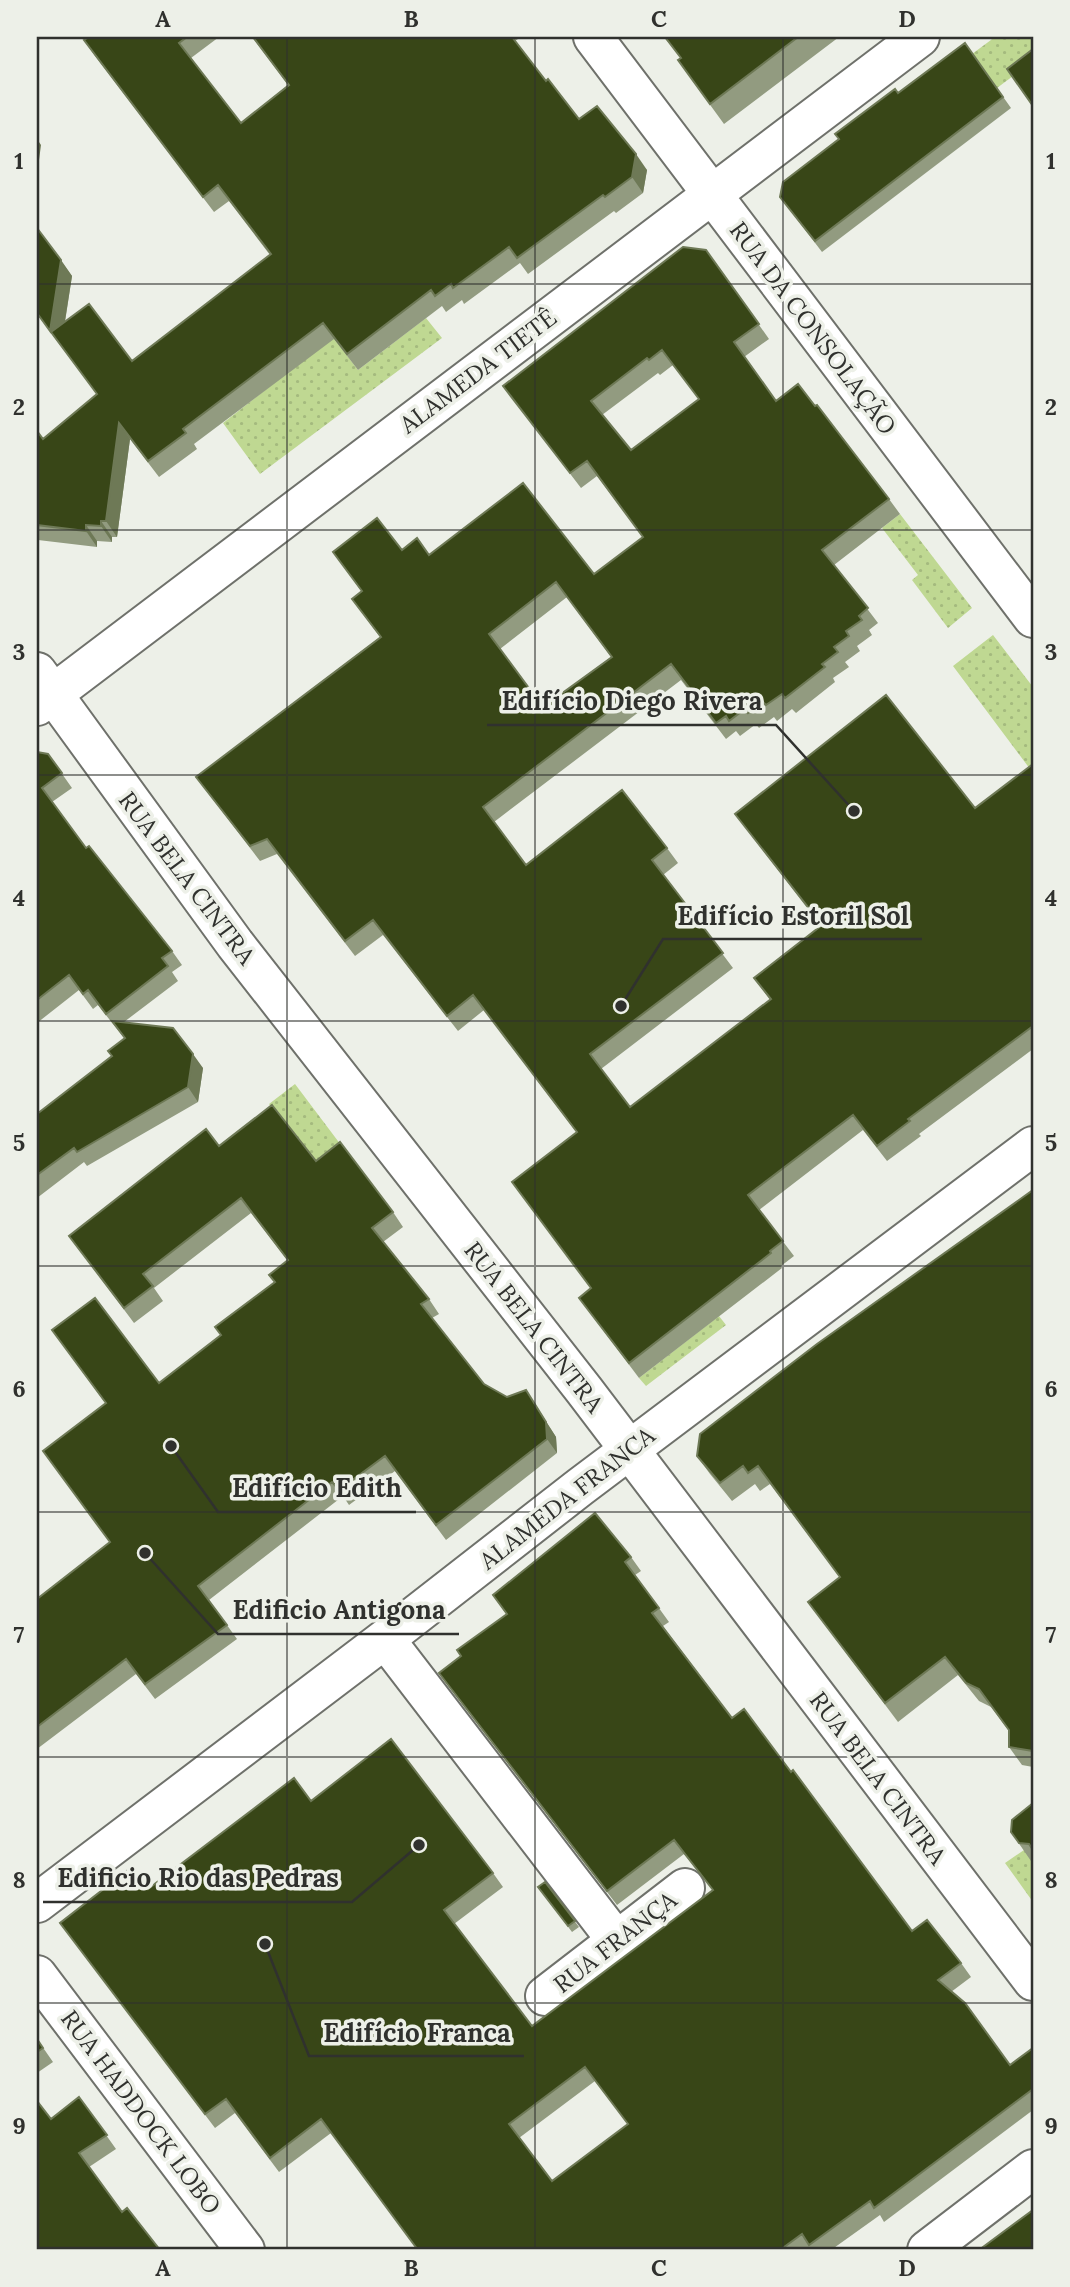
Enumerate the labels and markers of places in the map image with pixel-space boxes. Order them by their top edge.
callout: Edifício Diego Rivera [487,678,776,725]
callout: Edifício Estoril Sol [663,892,922,939]
callout: Edifício Edith [218,1465,416,1512]
callout: Edificio Antigona [218,1587,459,1634]
callout: Edificio Rio das Pedras [43,1855,352,1902]
callout: Edifício Franca [309,2009,524,2056]

